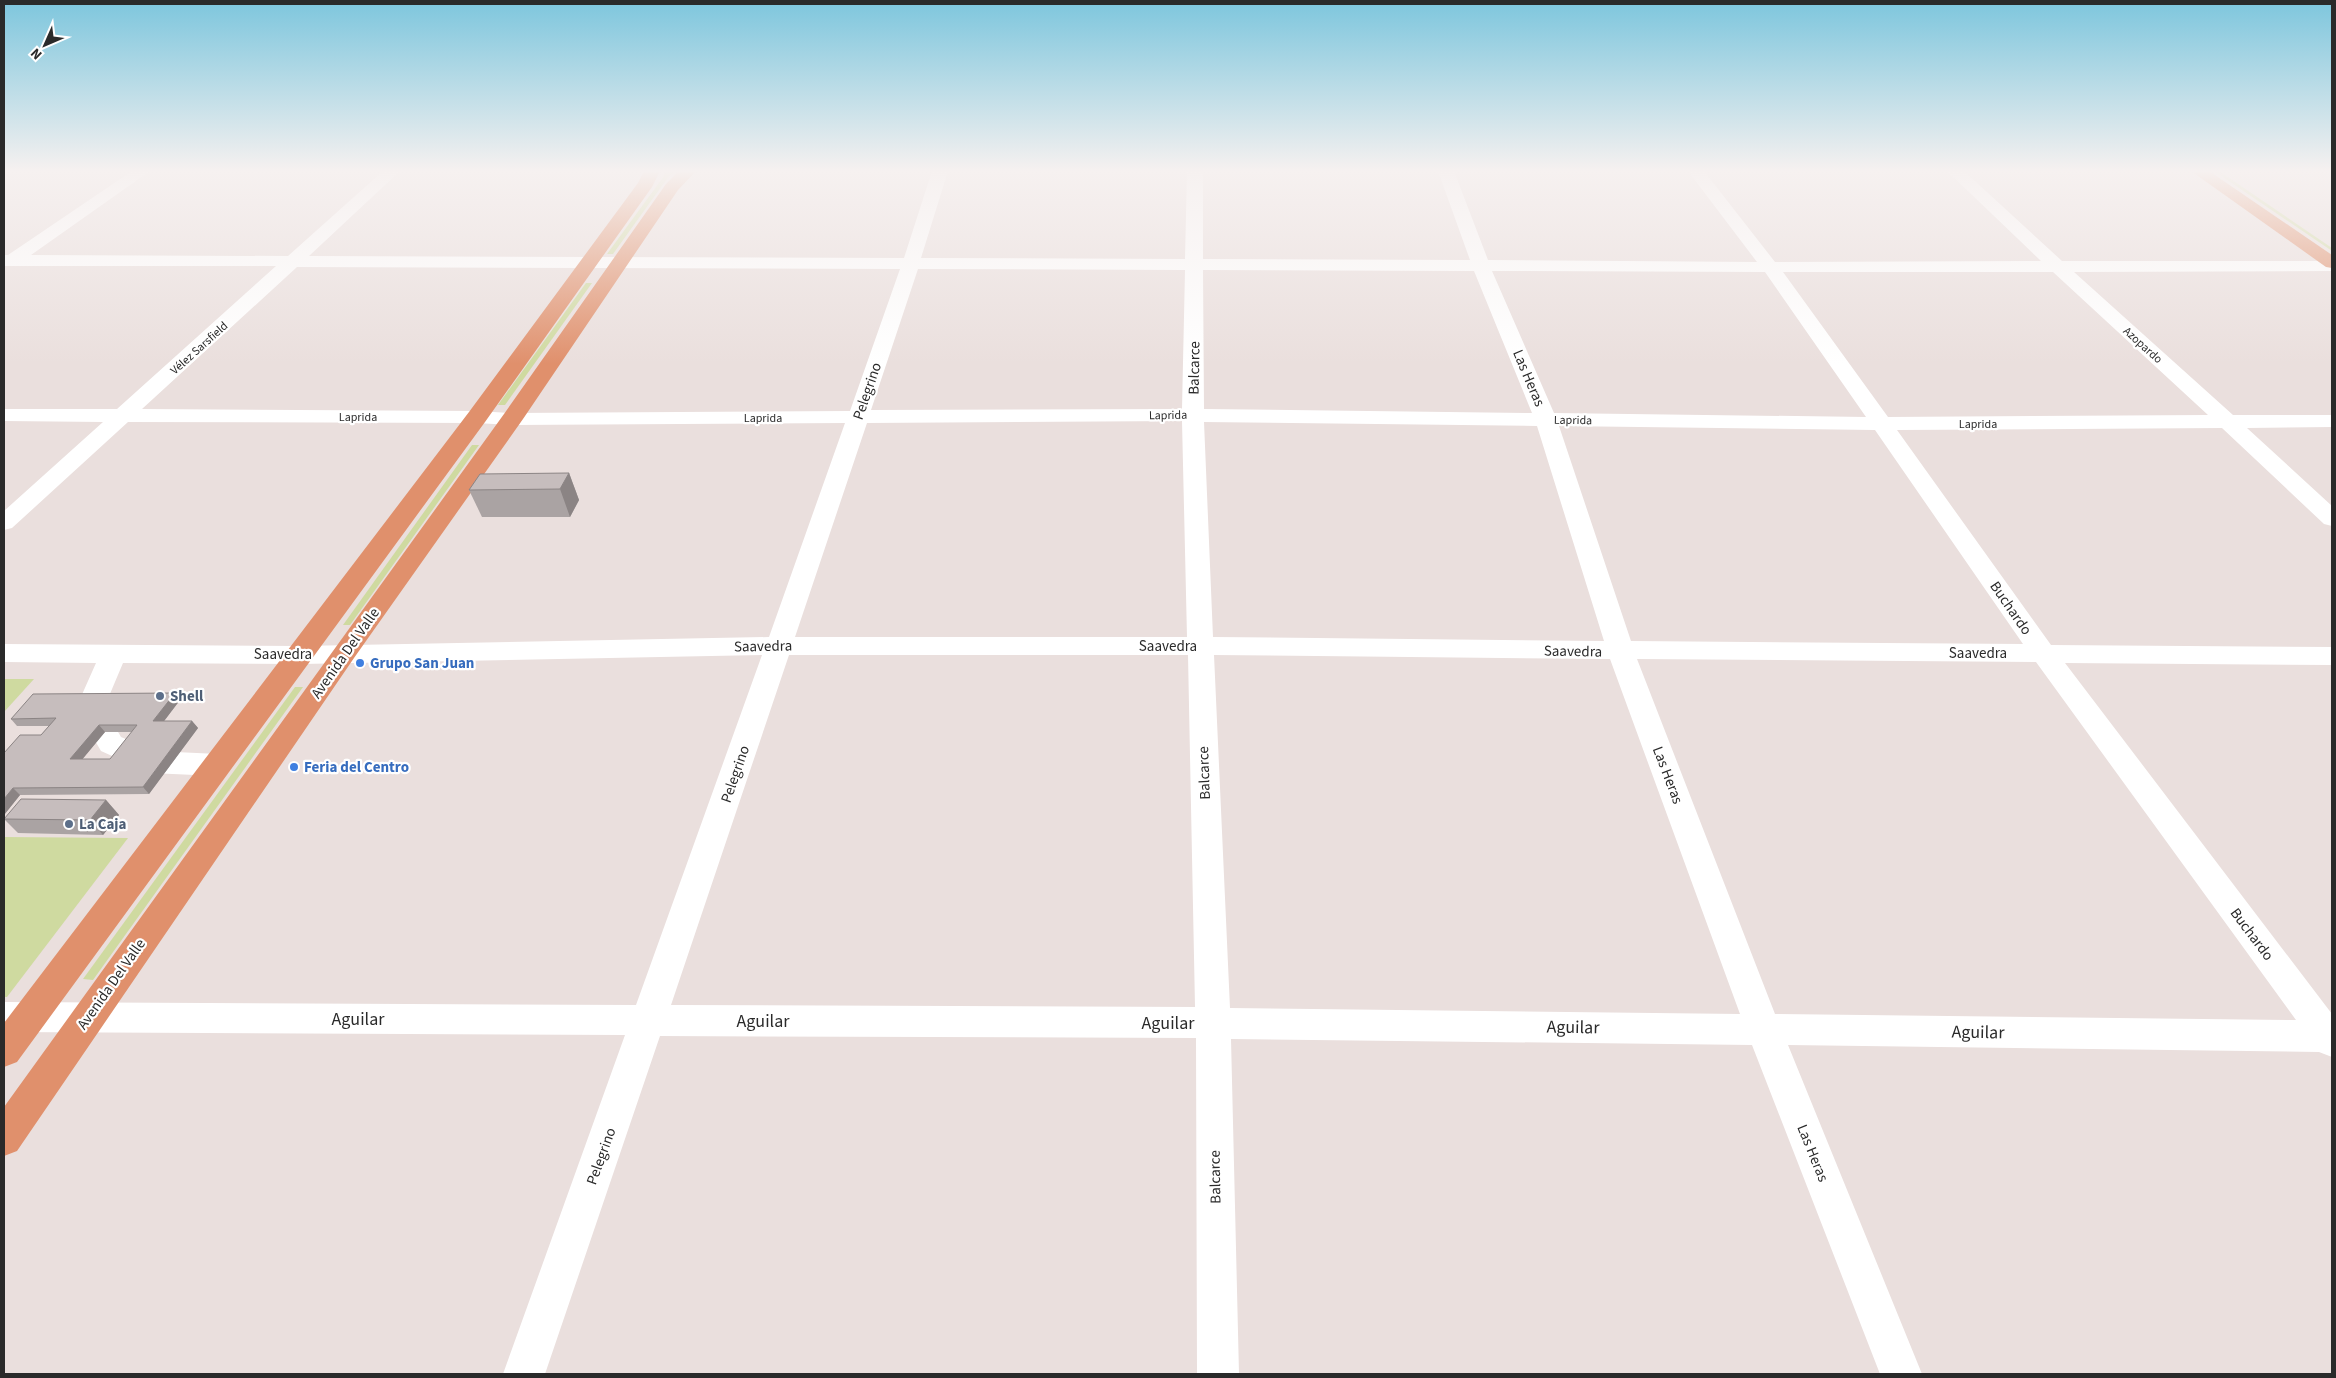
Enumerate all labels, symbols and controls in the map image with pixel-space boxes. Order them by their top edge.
north arrow [20,20,70,70]
text: N [26,43,47,64]
street label: Vélez Sarsfield [167,318,232,379]
street label: Azopardo [2119,323,2166,368]
street label: Balcarce [1184,341,1205,395]
street label: Las Heras [1507,346,1550,410]
street label: Pelegrino [848,360,887,423]
street label: Laprida [1149,407,1187,424]
street label: Laprida [339,409,377,426]
street label: Laprida [744,410,782,427]
street label: Laprida [1554,412,1592,429]
street label: Laprida [1959,416,1997,433]
street label: Buchardo [1984,577,2037,639]
street label: Avenida Del Valle [306,604,385,703]
street label: Saavedra [734,635,792,658]
street label: Saavedra [1139,636,1197,657]
street label: Saavedra [1544,640,1602,663]
street label: Saavedra [1949,643,2007,664]
street label: Saavedra [254,644,312,665]
place label: Grupo San Juan [370,653,474,674]
marker: Grupo San Juan [354,657,366,669]
place label: Shell [170,686,204,707]
marker: Shell [154,690,166,702]
street label: Pelegrino [716,743,755,806]
street label: Las Heras [1647,743,1688,807]
street label: Balcarce [1193,746,1216,800]
place label: Feria del Centro [304,757,409,778]
marker: Feria del Centro [288,761,300,773]
place label: La Caja [79,814,126,835]
marker: La Caja [63,818,75,830]
street label: Buchardo [2225,904,2278,965]
street label: Avenida Del Valle [72,935,151,1034]
street label: Aguilar [332,1007,385,1032]
street label: Aguilar [737,1009,790,1034]
street label: Aguilar [1142,1011,1195,1036]
street label: Aguilar [1546,1015,1600,1040]
street label: Aguilar [1951,1020,2005,1045]
street label: Las Heras [1792,1121,1834,1185]
street label: Pelegrino [581,1125,622,1188]
street label: Balcarce [1205,1150,1226,1204]

